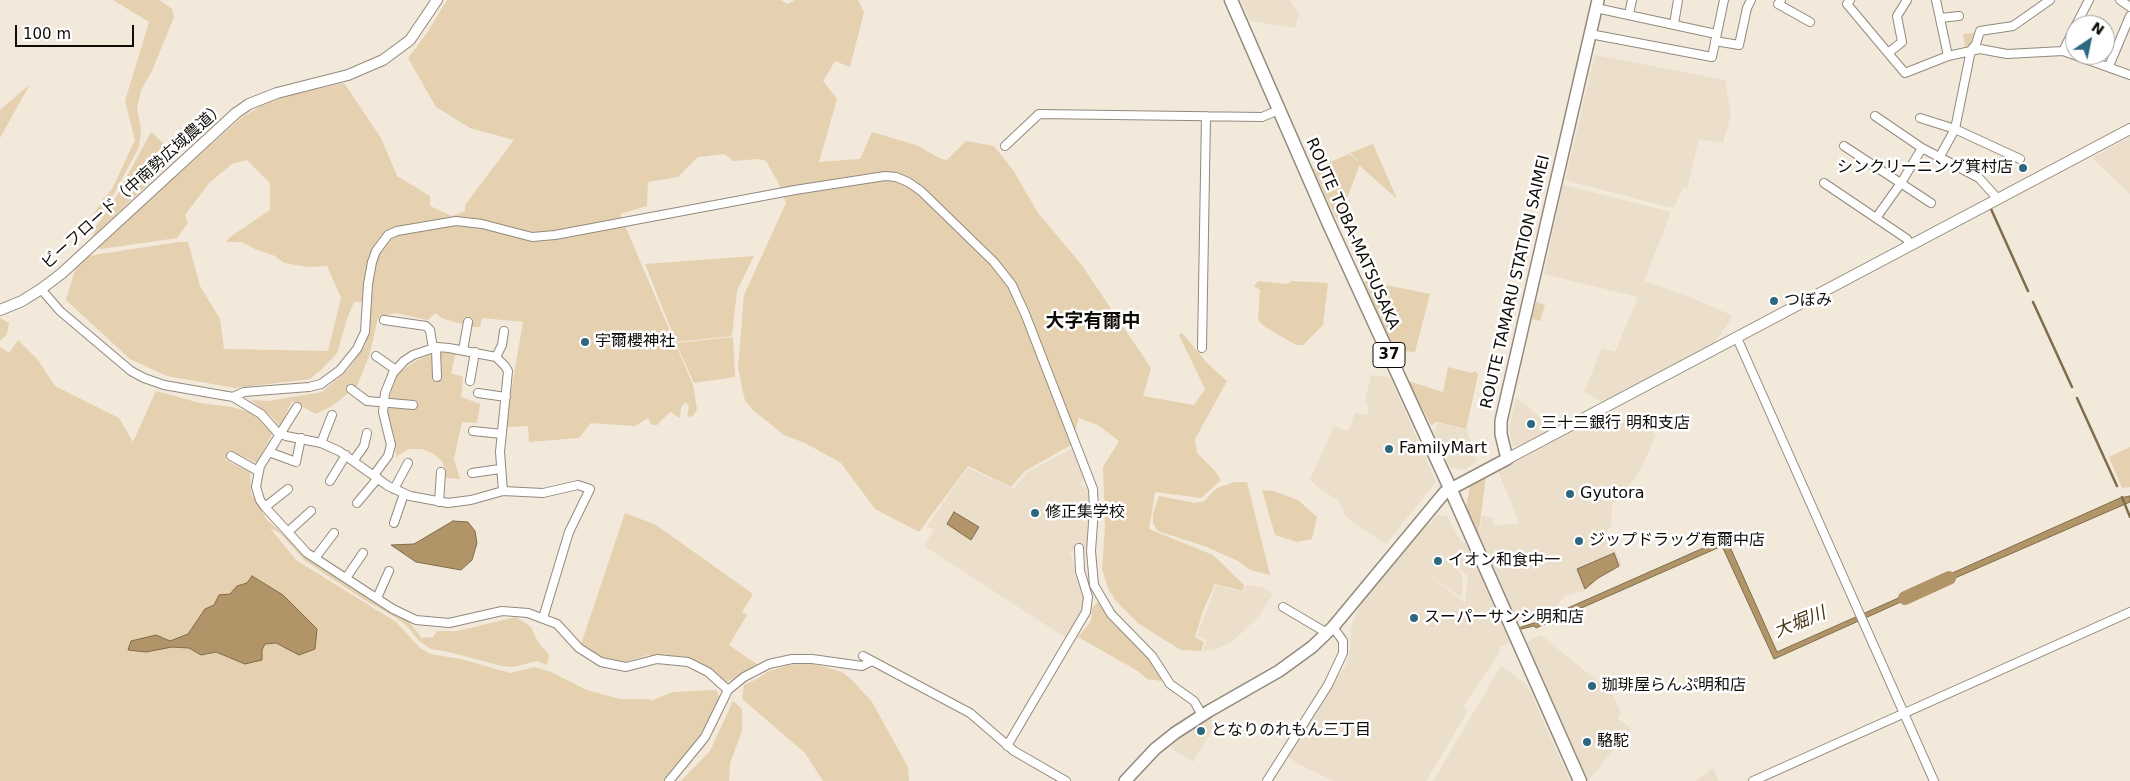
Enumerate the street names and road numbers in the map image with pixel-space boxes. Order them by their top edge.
street label: ビーフロード（中南勢広域農道） [38,99,230,273]
street label: ROUTE TOBA-MATSUSAKA [1301,135,1403,333]
street label: ROUTE TAMARU STATION SAIMEI [1477,153,1555,411]
road number: 37 [1373,342,1405,368]

